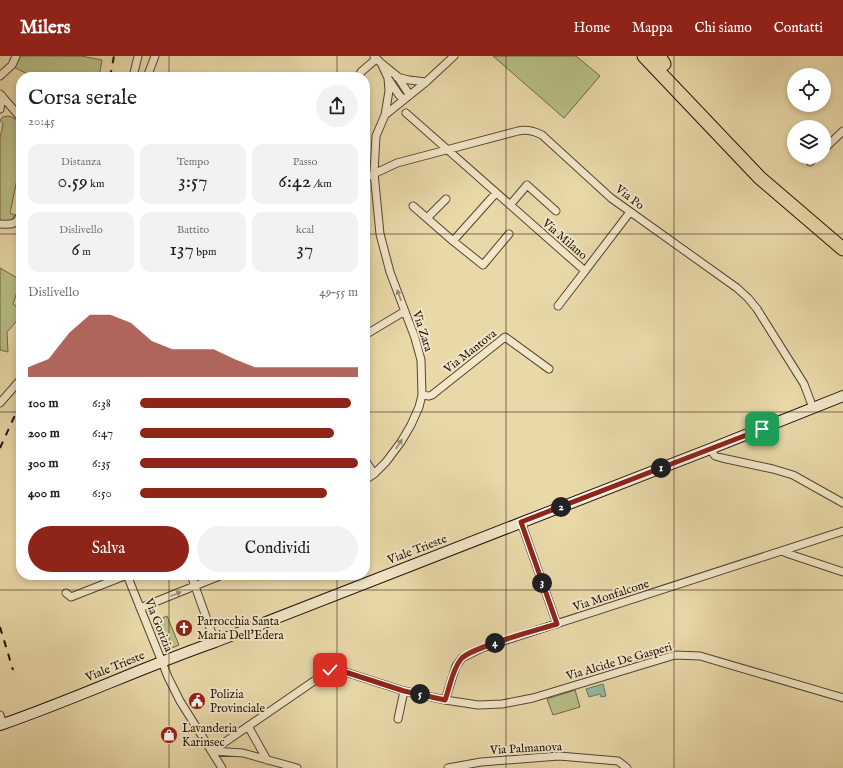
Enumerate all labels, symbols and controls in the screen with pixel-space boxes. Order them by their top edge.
text: Milers [20,16,70,40]
text: Home [574,19,610,37]
text: Mappa [632,19,673,37]
text: Chi siamo [695,19,752,37]
text: Contatti [774,19,823,37]
map controls [787,68,831,164]
button: locate [787,68,831,112]
text: Corsa serale [28,84,137,112]
button: share [316,85,358,127]
text: 20:45 [28,113,55,130]
button: layers [787,120,831,164]
text: Distanza [61,155,101,169]
text: Tempo [177,155,209,169]
text: Passo [293,155,317,169]
text: 0.59 [58,169,88,194]
text: 3:57 [178,169,208,194]
text: 6:42 [278,169,311,194]
text: km [88,177,104,191]
text: /km [311,177,332,191]
street label: Via Po [612,181,647,213]
street label: Via Milano [538,215,591,263]
text: Dislivello [59,223,103,237]
text: Battito [177,223,209,237]
text: kcal [296,223,314,237]
text: 6 [71,237,80,262]
text: 137 [170,237,194,262]
text: 37 [297,237,313,262]
text: m [80,245,91,259]
text: bpm [194,245,217,259]
text: Dislivello [28,284,79,301]
text: 49–55 m [319,284,358,301]
one-way arrow [396,288,402,300]
street label: Via Zara [409,308,436,354]
street label: Via Mantova [440,326,500,377]
text: 100 m [28,395,58,412]
text: 6:38 [92,395,111,412]
pin [745,412,779,446]
icon: arrive [751,418,773,440]
text: 200 m [28,425,60,442]
text: 6:47 [92,425,113,442]
one-way arrow [396,438,403,450]
text: 300 m [28,455,59,472]
text: 6:35 [92,455,110,472]
pin: 1 [651,458,671,478]
text: 1 [659,461,663,475]
text: 400 m [28,485,60,502]
text: 6:50 [92,485,112,502]
pin: 2 [551,497,571,517]
text: 2 [558,500,564,514]
button: Salva [28,526,189,572]
button: Condividi [197,526,358,572]
street label: Viale Trieste [384,531,449,568]
pin: 3 [532,573,552,593]
text: 3 [540,576,544,590]
street label: Via Monfalcone [570,576,652,615]
one-way arrow [170,590,182,596]
street label: Via Gorizia [141,595,176,655]
place label: Parrocchia Santa Maria Dell'Edera [197,614,285,643]
church icon: Parrocchia Santa Maria Dell'Edera [174,618,194,638]
pin: 4 [485,633,505,653]
text: 4 [492,636,498,650]
street label: Via Alcide De Gasperi [564,639,674,685]
street label: Viale Trieste [83,648,147,685]
pin [313,653,347,687]
icon: check [319,659,341,681]
pin: 5 [410,684,430,704]
place label: Polizia Provinciale [210,687,265,716]
text: 5 [418,687,422,701]
public building icon: Polizia Provinciale [187,691,207,711]
place label: Lavanderia Karinsec [182,721,238,750]
shop icon: Lavanderia Karinsec [159,725,179,745]
street label: Via Palmanova [489,739,563,758]

